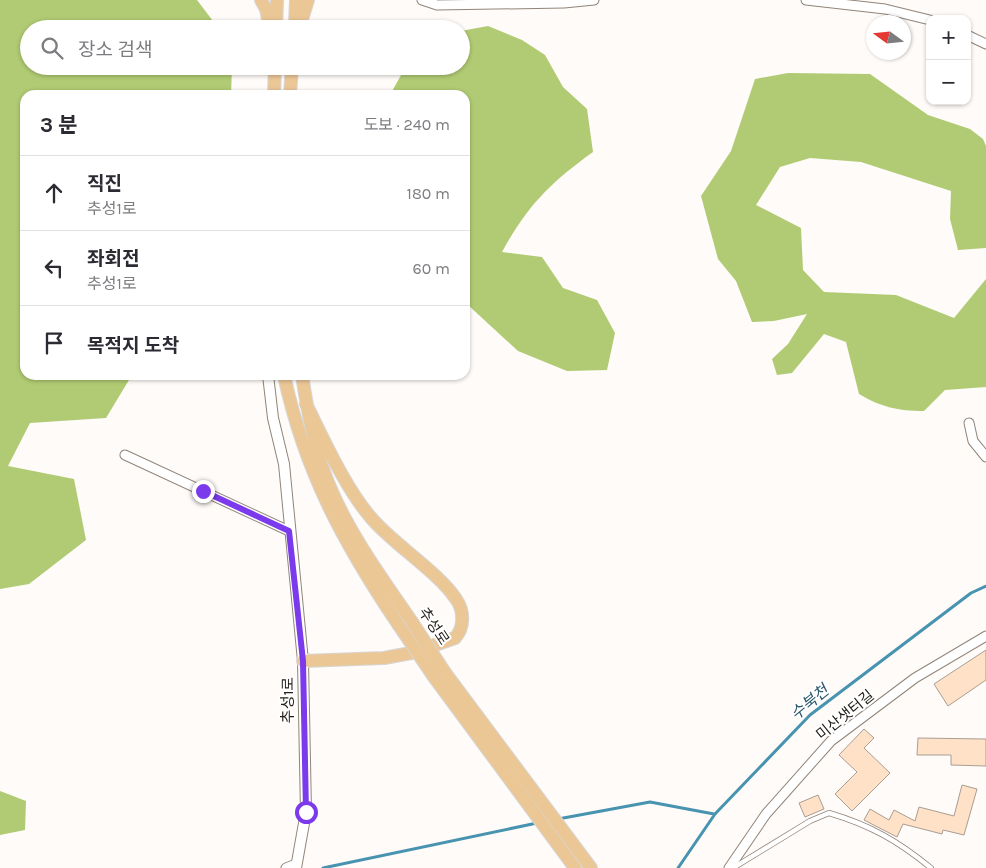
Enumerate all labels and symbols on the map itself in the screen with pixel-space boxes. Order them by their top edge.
north arrow [866,15,911,60]
route end [192,480,215,503]
street label: 추성로 [415,604,453,648]
street label: 추성1로 [279,677,297,723]
water label: 수북천 [786,679,834,724]
street label: 미산샛터길 [813,686,877,744]
route start [295,801,318,824]

